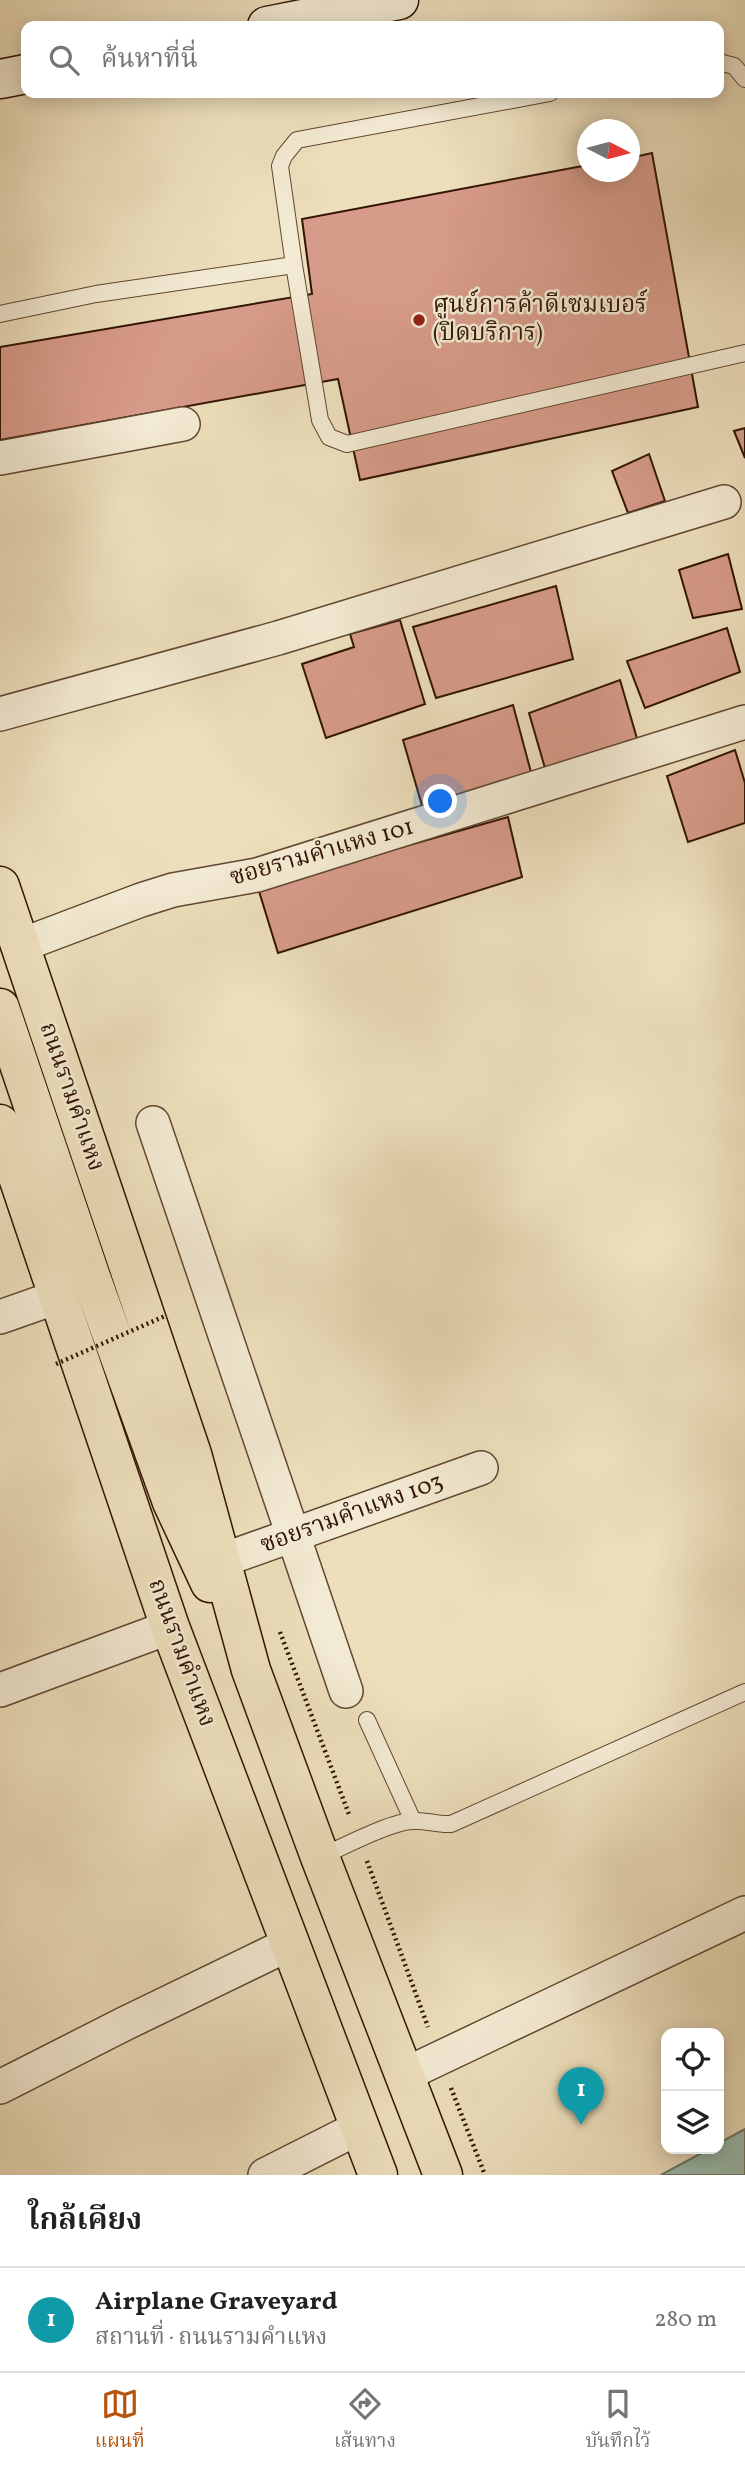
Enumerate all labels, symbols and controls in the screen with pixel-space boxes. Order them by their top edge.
search box [21,21,724,98]
icon: search [45,41,83,79]
text: ค้นหาที่นี่ [101,42,198,78]
north arrow [577,119,640,182]
place label: ศูนย์การค้าดีเซมเบอร์ (ปิดบริการ) [433,288,647,351]
marker: ศูนย์การค้าดีเซมเบอร์ (ปิดบริการ) [411,312,427,328]
your location [423,784,457,818]
street label: ซอยรามคำแหง 101 [226,810,418,896]
street label: ถนนรามคำแหง [30,1018,112,1176]
street label: ซอยรามคำแหง 103 [256,1465,448,1563]
street label: ถนนรามคำแหง [138,1574,224,1732]
map controls [661,2028,724,2154]
button: locate [661,2028,724,2091]
pin: 1 [558,2067,604,2125]
button: layers [661,2091,724,2154]
text: ใกล้เคียง [28,2200,142,2242]
text: Airplane Graveyard [95,2284,338,2320]
text: 1 [46,2304,56,2336]
text: 280 m [654,2304,717,2336]
text: สถานที่ · ถนนรามคำแหง [95,2322,327,2354]
tab: แผนที่ [95,2385,145,2457]
tab: เส้นทาง [334,2385,396,2457]
tab: บันทึกไว้ [586,2385,650,2457]

